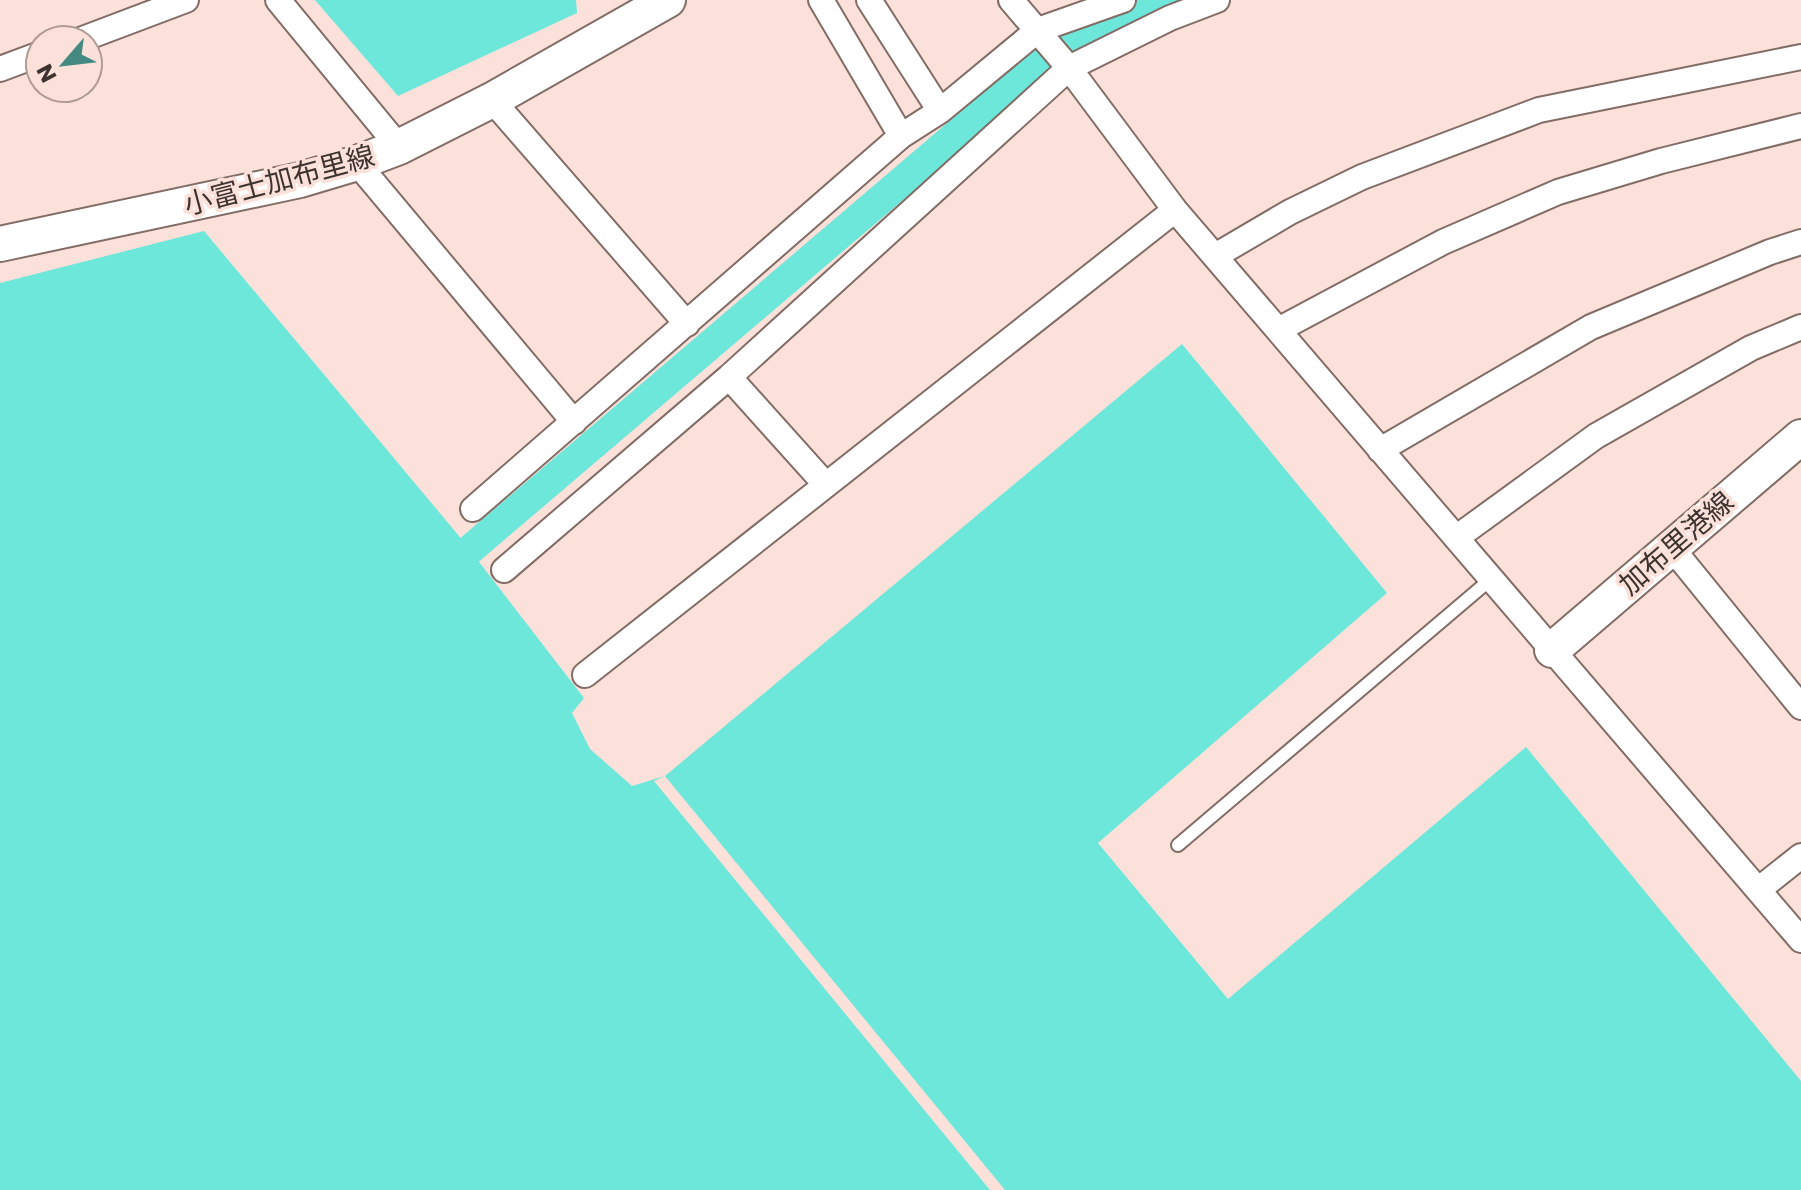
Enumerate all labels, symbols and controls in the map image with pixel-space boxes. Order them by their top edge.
north arrow [24,24,104,104]
text: N [29,59,64,88]
street label: 小富士加布里線 [179,136,379,225]
street label: 加布里港線 [1611,483,1742,604]

